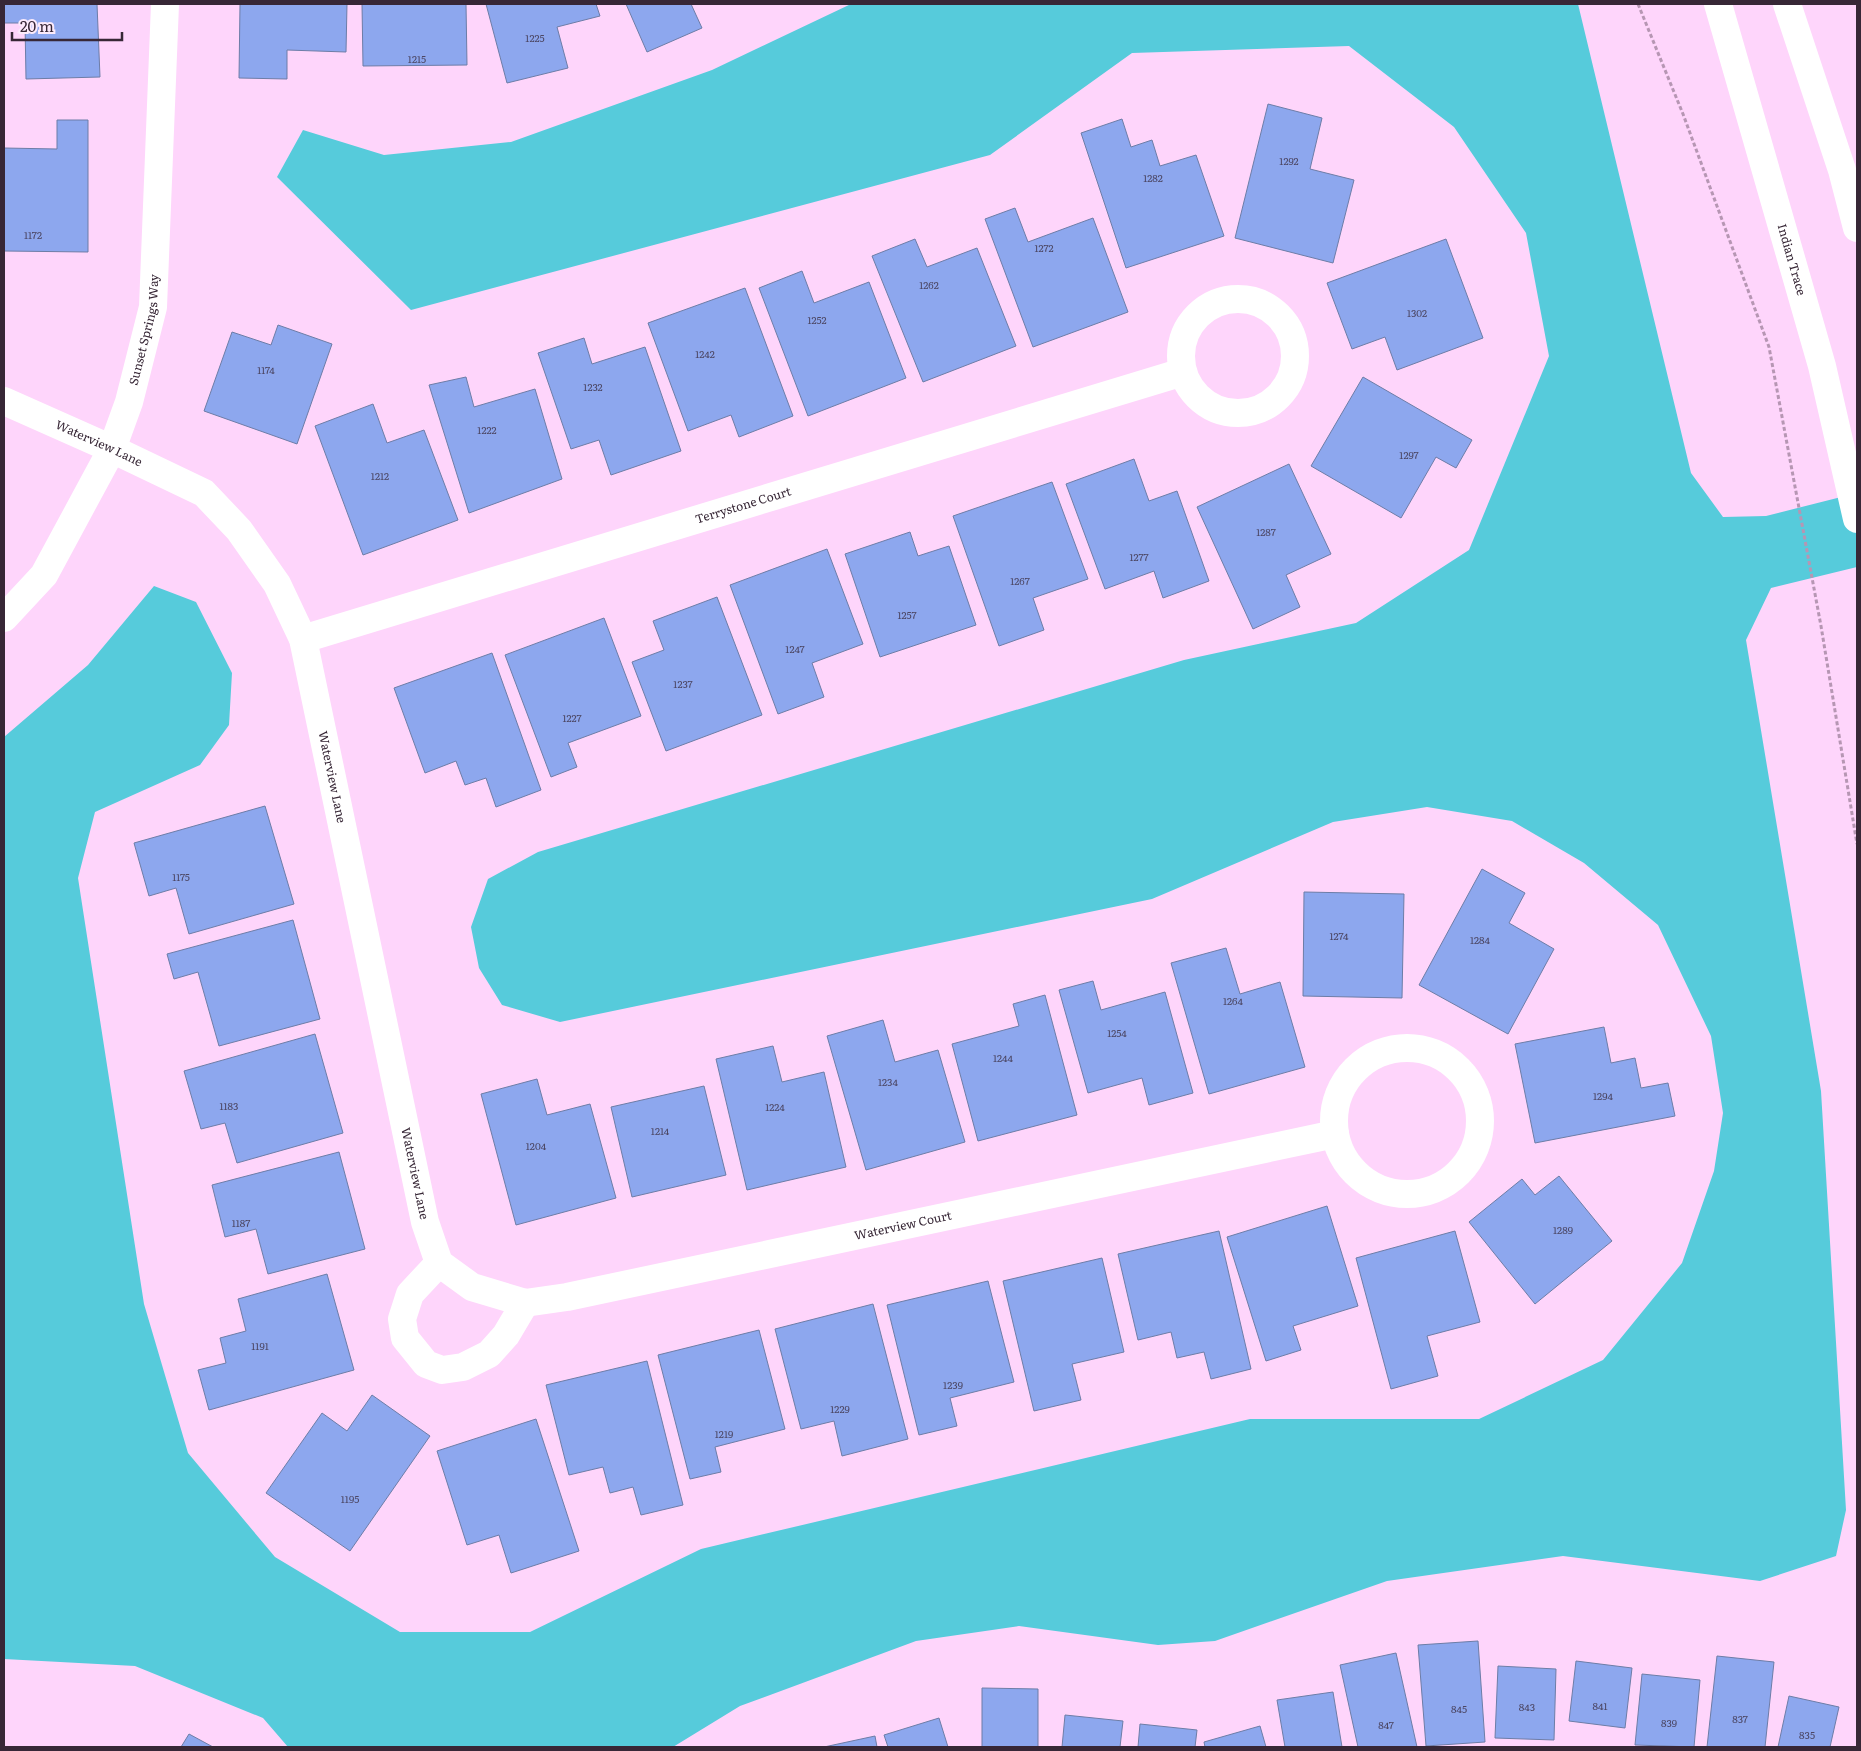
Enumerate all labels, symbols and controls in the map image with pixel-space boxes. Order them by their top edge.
scale bar [12,10,122,42]
text: 20 m [20,14,54,37]
house number: 1225 [525,30,545,45]
house number: 1215 [408,51,426,66]
house number: 1292 [1279,153,1299,168]
house number: 1282 [1143,170,1163,185]
street label: Indian Trace [1774,221,1811,297]
house number: 1172 [24,227,42,242]
house number: 1272 [1034,240,1054,255]
street label: Sunset Springs Way [124,274,162,387]
house number: 1262 [919,277,939,292]
house number: 1302 [1407,305,1427,320]
house number: 1252 [807,312,827,327]
house number: 1242 [695,346,715,361]
house number: 1174 [257,362,275,377]
house number: 1232 [583,379,603,394]
street label: Waterview Lane [53,415,146,470]
house number: 1222 [477,422,497,437]
house number: 1297 [1399,447,1419,462]
house number: 1212 [371,468,389,483]
street label: Terrystone Court [693,481,793,528]
house number: 1287 [1256,524,1276,539]
house number: 1277 [1129,549,1149,564]
house number: 1267 [1010,573,1030,588]
house number: 1257 [897,607,917,622]
house number: 1247 [785,641,805,656]
house number: 1237 [673,676,693,691]
house number: 1227 [562,710,582,725]
street label: Waterview Lane [314,729,351,825]
house number: 1175 [172,869,190,884]
house number: 1274 [1330,928,1349,943]
house number: 1284 [1470,932,1491,947]
house number: 1264 [1223,993,1243,1008]
house number: 1254 [1107,1025,1127,1040]
house number: 1244 [993,1050,1014,1065]
house number: 1234 [878,1074,898,1089]
house number: 1294 [1593,1088,1613,1103]
house number: 1183 [219,1098,239,1113]
house number: 1224 [765,1099,785,1114]
house number: 1214 [651,1123,670,1138]
street label: Waterview Lane [397,1126,434,1221]
house number: 1204 [526,1138,547,1153]
street label: Waterview Court [852,1206,953,1244]
house number: 1187 [232,1215,250,1230]
house number: 1289 [1553,1222,1573,1237]
house number: 1191 [251,1338,269,1353]
house number: 1239 [943,1377,963,1392]
house number: 1229 [830,1401,850,1416]
house number: 1219 [715,1426,733,1441]
house number: 1195 [341,1491,359,1506]
house number: 841 [1592,1698,1608,1713]
house number: 843 [1519,1699,1535,1714]
house number: 845 [1451,1701,1467,1716]
house number: 837 [1732,1711,1748,1726]
house number: 839 [1661,1715,1677,1730]
house number: 847 [1378,1717,1394,1732]
house number: 835 [1799,1727,1815,1742]

